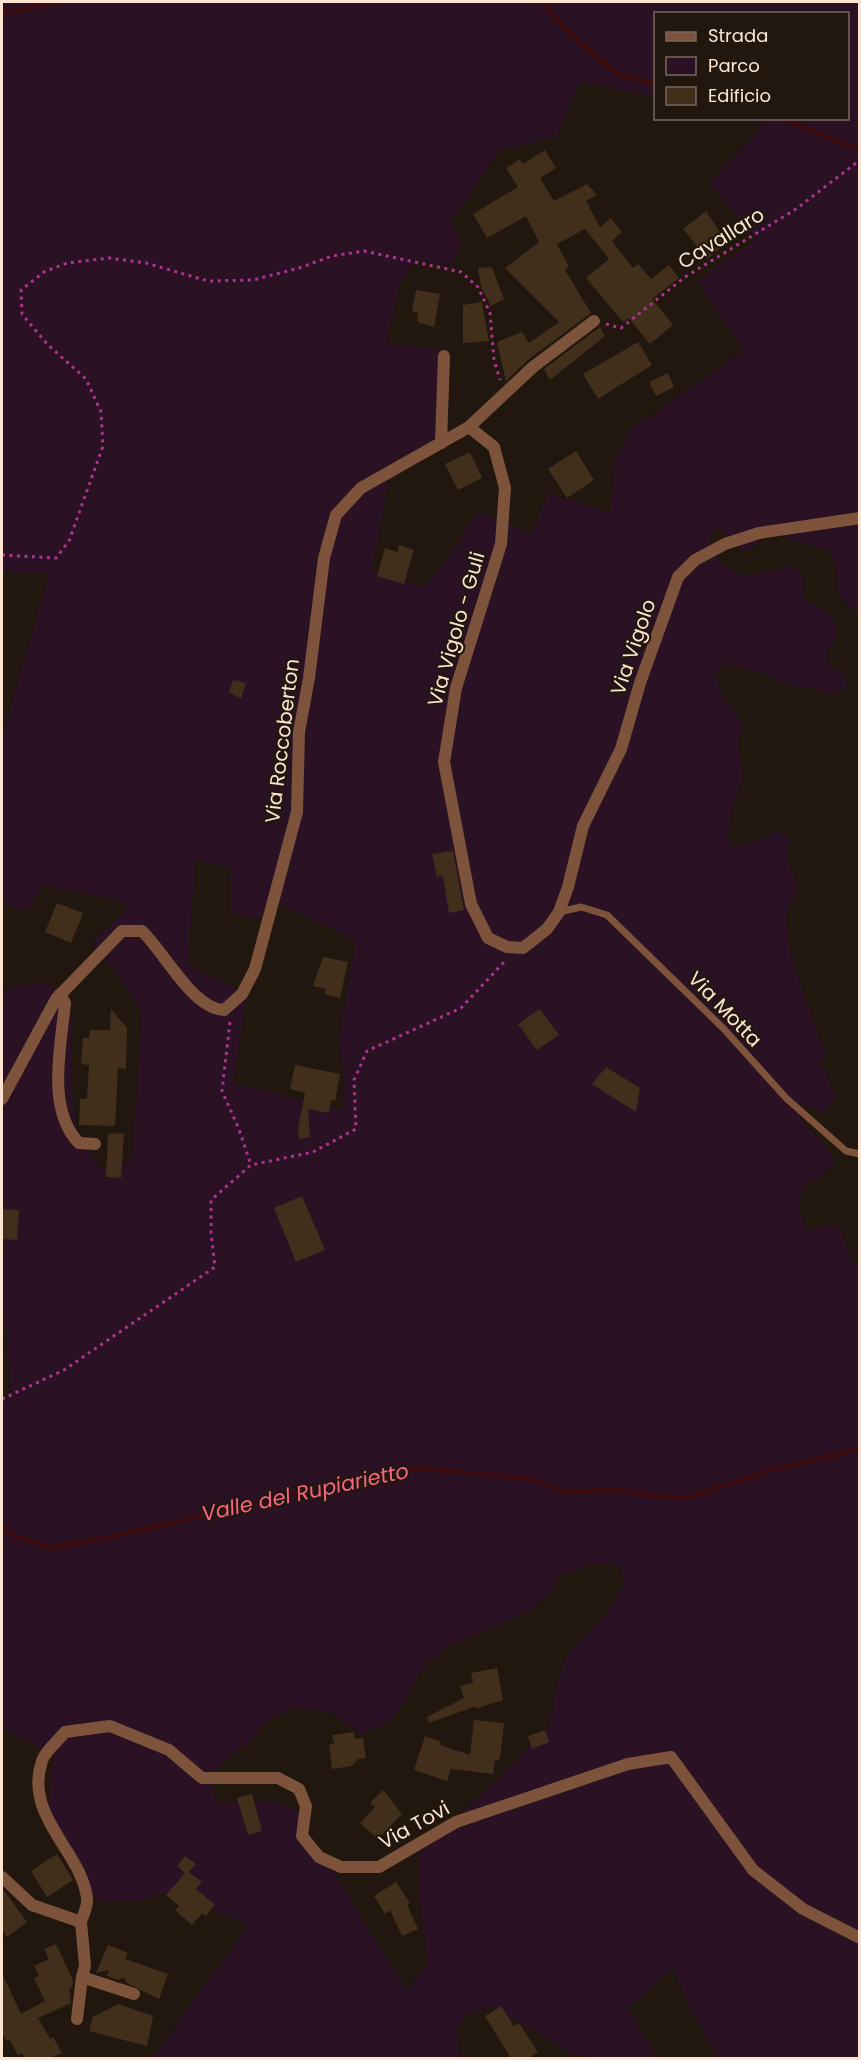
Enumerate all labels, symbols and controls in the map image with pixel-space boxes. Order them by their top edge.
legend [654,12,849,120]
text: Strada [708,23,768,48]
text: Parco [708,53,760,78]
text: Edificio [708,83,771,108]
street label: Cavallaro [672,200,770,276]
street label: Via Vigolo - Guli [421,548,491,710]
street label: Via Vigolo [604,595,662,699]
street label: Via Roccoberton [258,657,306,825]
street label: Via Motta [682,965,768,1053]
water label: Valle del Rupiarietto [199,1456,411,1528]
street label: Via Tovi [374,1794,454,1856]

